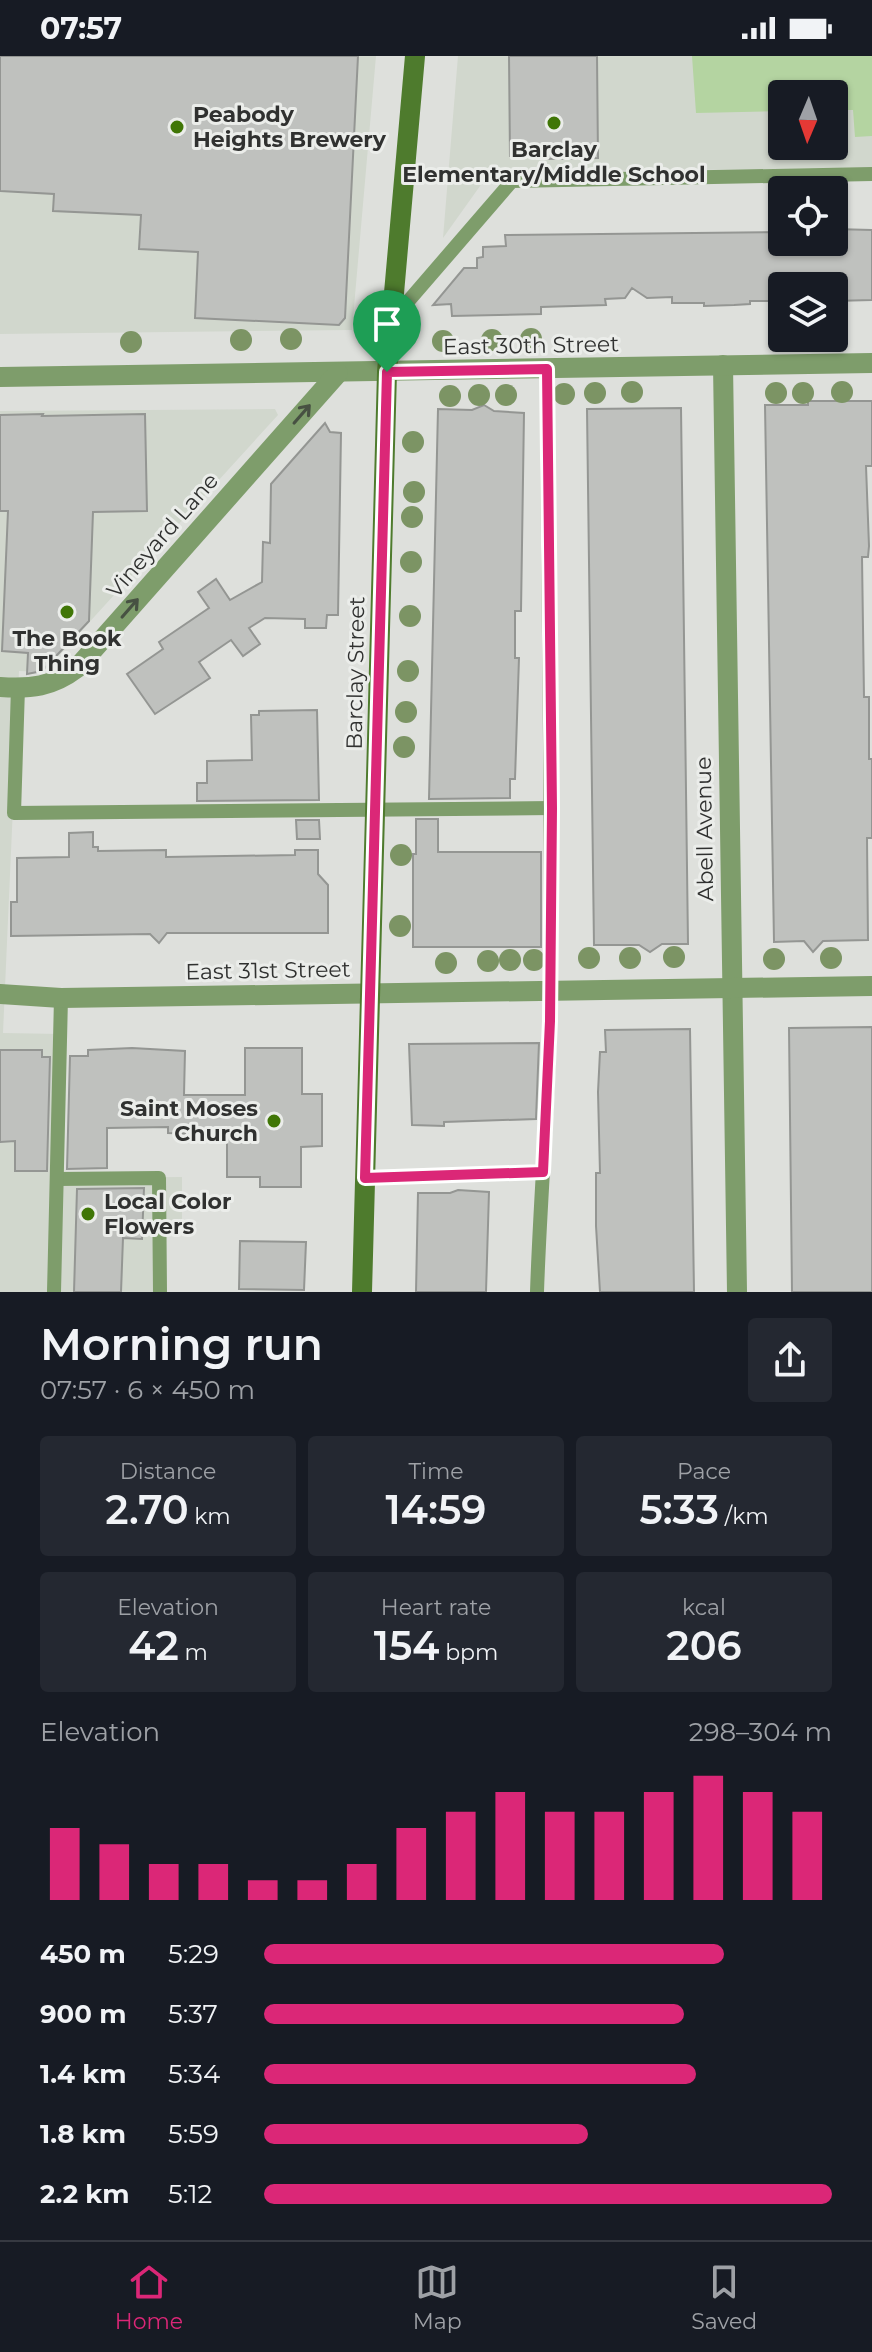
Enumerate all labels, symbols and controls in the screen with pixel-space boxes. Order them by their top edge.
text: 07:57 [40,10,122,47]
north arrow [768,80,848,160]
map controls [768,80,848,352]
place label: Peabody Heights Brewery [193,101,387,153]
marker: Barclay Elementary/Middle School [545,114,563,132]
marker: Peabody Heights Brewery [168,118,186,136]
place label: Barclay Elementary/Middle School [402,136,706,188]
button: locate [768,176,848,256]
button: layers [768,272,848,352]
pin [353,290,421,372]
icon: arrive [365,302,409,346]
street label: East 30th Street [443,330,619,361]
one-way arrow [293,404,311,424]
street label: Vineyard Lane [101,467,224,603]
street label: Barclay Street [341,596,370,750]
one-way arrow [120,599,138,619]
marker: The Book Thing [58,603,76,621]
place label: The Book Thing [12,625,122,677]
street label: Abell Avenue [690,756,719,902]
street label: East 31st Street [185,956,351,985]
place label: Saint Moses Church [120,1095,258,1147]
marker: Saint Moses Church [265,1112,283,1130]
place label: Local Color Flowers [104,1188,232,1240]
marker: Local Color Flowers [79,1205,97,1223]
text: Morning run [40,1317,323,1371]
button: share [748,1318,832,1402]
text: 07:57 · 6 × 450 m [40,1374,255,1406]
text: Distance [120,1458,216,1485]
text: Time [408,1458,464,1485]
text: Pace [677,1458,731,1485]
text: 2.70 [105,1485,189,1534]
text: 14:59 [386,1485,486,1534]
text: 5:33 [639,1485,719,1534]
text: km [189,1503,231,1530]
text: /km [719,1503,769,1530]
text: Elevation [117,1594,219,1621]
text: Heart rate [381,1594,491,1621]
text: kcal [682,1594,726,1621]
text: 42 [128,1621,179,1670]
text: 154 [374,1621,439,1670]
text: 206 [666,1621,742,1670]
text: m [179,1639,208,1666]
text: bpm [439,1639,498,1666]
text: Elevation [40,1716,160,1748]
text: 298–304 m [689,1716,832,1748]
text: 450 m [40,1938,126,1970]
text: 5:29 [168,1938,219,1970]
text: 900 m [40,1998,127,2030]
text: 5:37 [168,1998,218,2030]
text: 1.4 km [40,2058,126,2090]
text: 5:34 [168,2058,220,2090]
text: 1.8 km [40,2118,126,2150]
text: 5:59 [168,2118,219,2150]
text: 2.2 km [40,2178,130,2210]
text: 5:12 [168,2178,212,2210]
tab: Home [115,2260,183,2335]
tab: Map [413,2260,462,2335]
tab: Saved [691,2260,757,2335]

